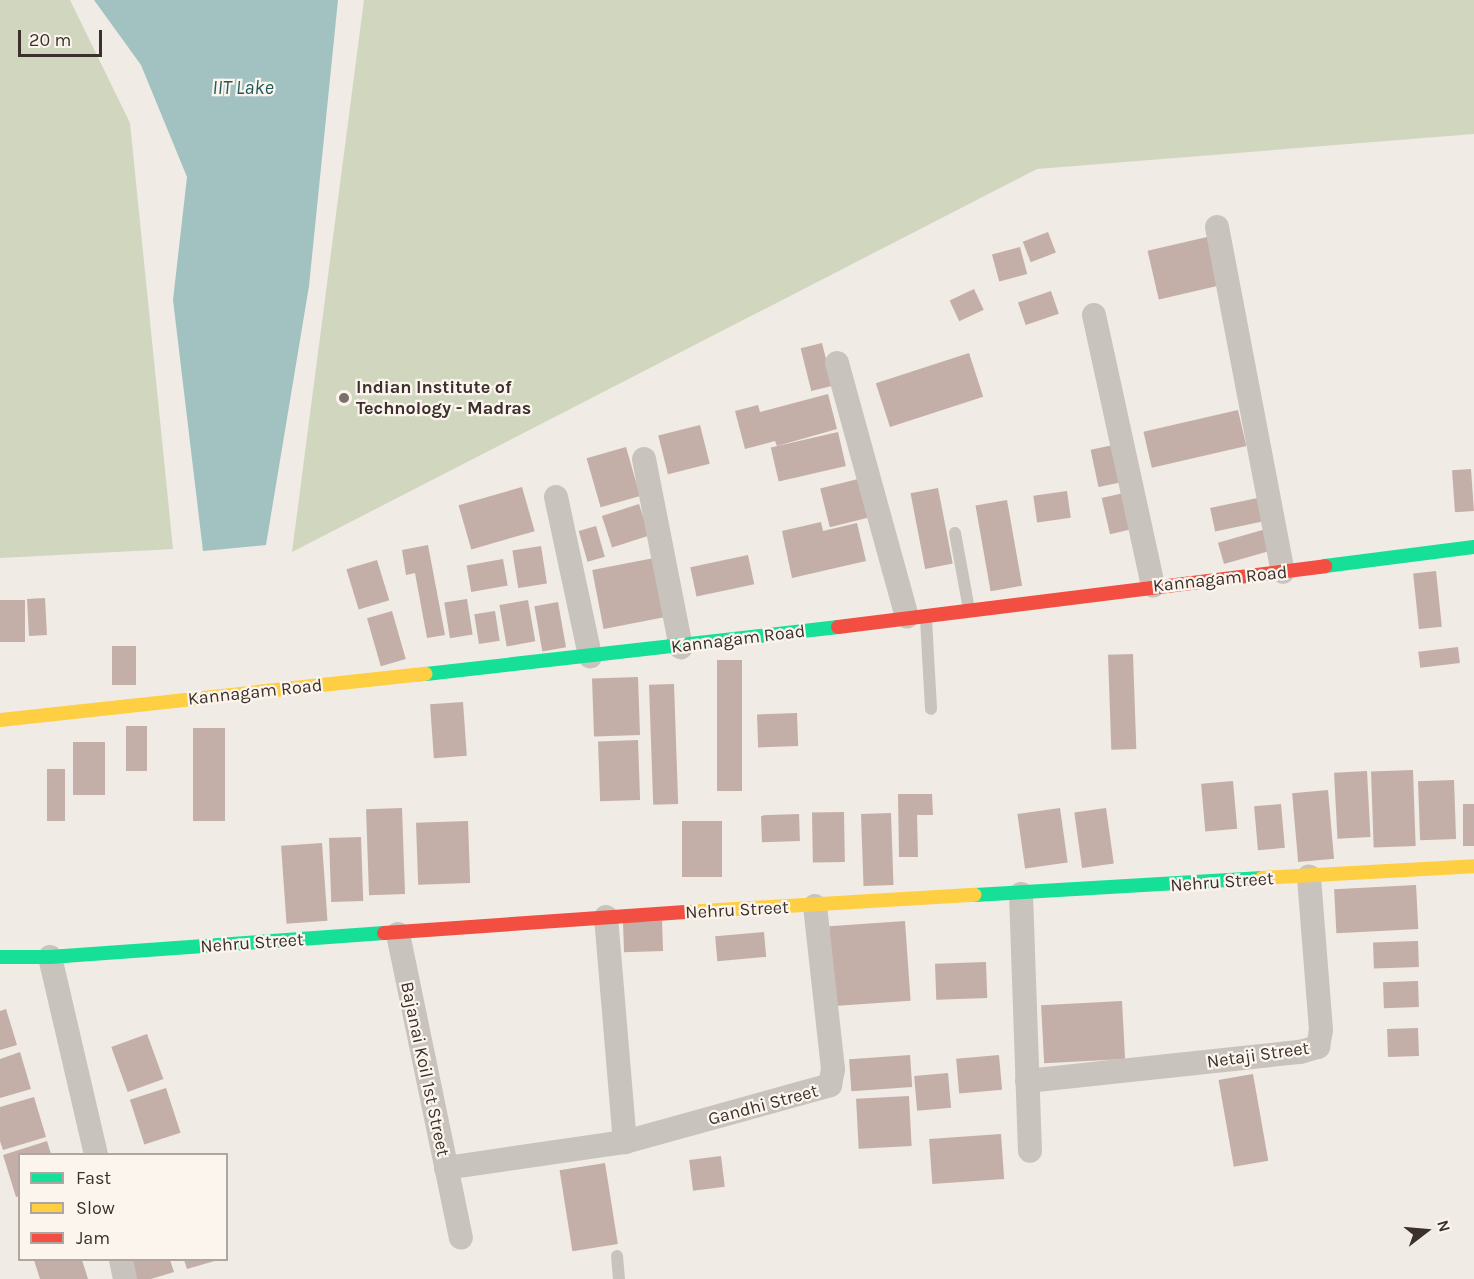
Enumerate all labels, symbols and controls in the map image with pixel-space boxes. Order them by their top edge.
scale bar [21,18,105,56]
text: 20 m [29,29,71,51]
water label: IIT Lake [212,75,274,99]
place label: Indian Institute of Technology - Madras [356,377,531,420]
marker: Indian Institute of Technology - Madras [337,391,351,405]
street label: Kannagam Road [1152,561,1288,597]
street label: Kannagam Road [670,620,806,658]
street label: Kannagam Road [187,674,323,710]
street label: Nehru Street [1170,868,1274,896]
street label: Nehru Street [685,897,789,923]
street label: Nehru Street [200,929,304,957]
street label: Bajanai Koil 1st Street [396,980,454,1158]
street label: Netaji Street [1206,1037,1310,1073]
street label: Gandhi Street [706,1080,820,1130]
legend [18,1153,228,1261]
text: Fast [76,1167,111,1189]
text: Slow [76,1197,115,1219]
north arrow [1396,1201,1456,1261]
text: N [1433,1218,1454,1234]
text: Jam [76,1227,110,1249]

